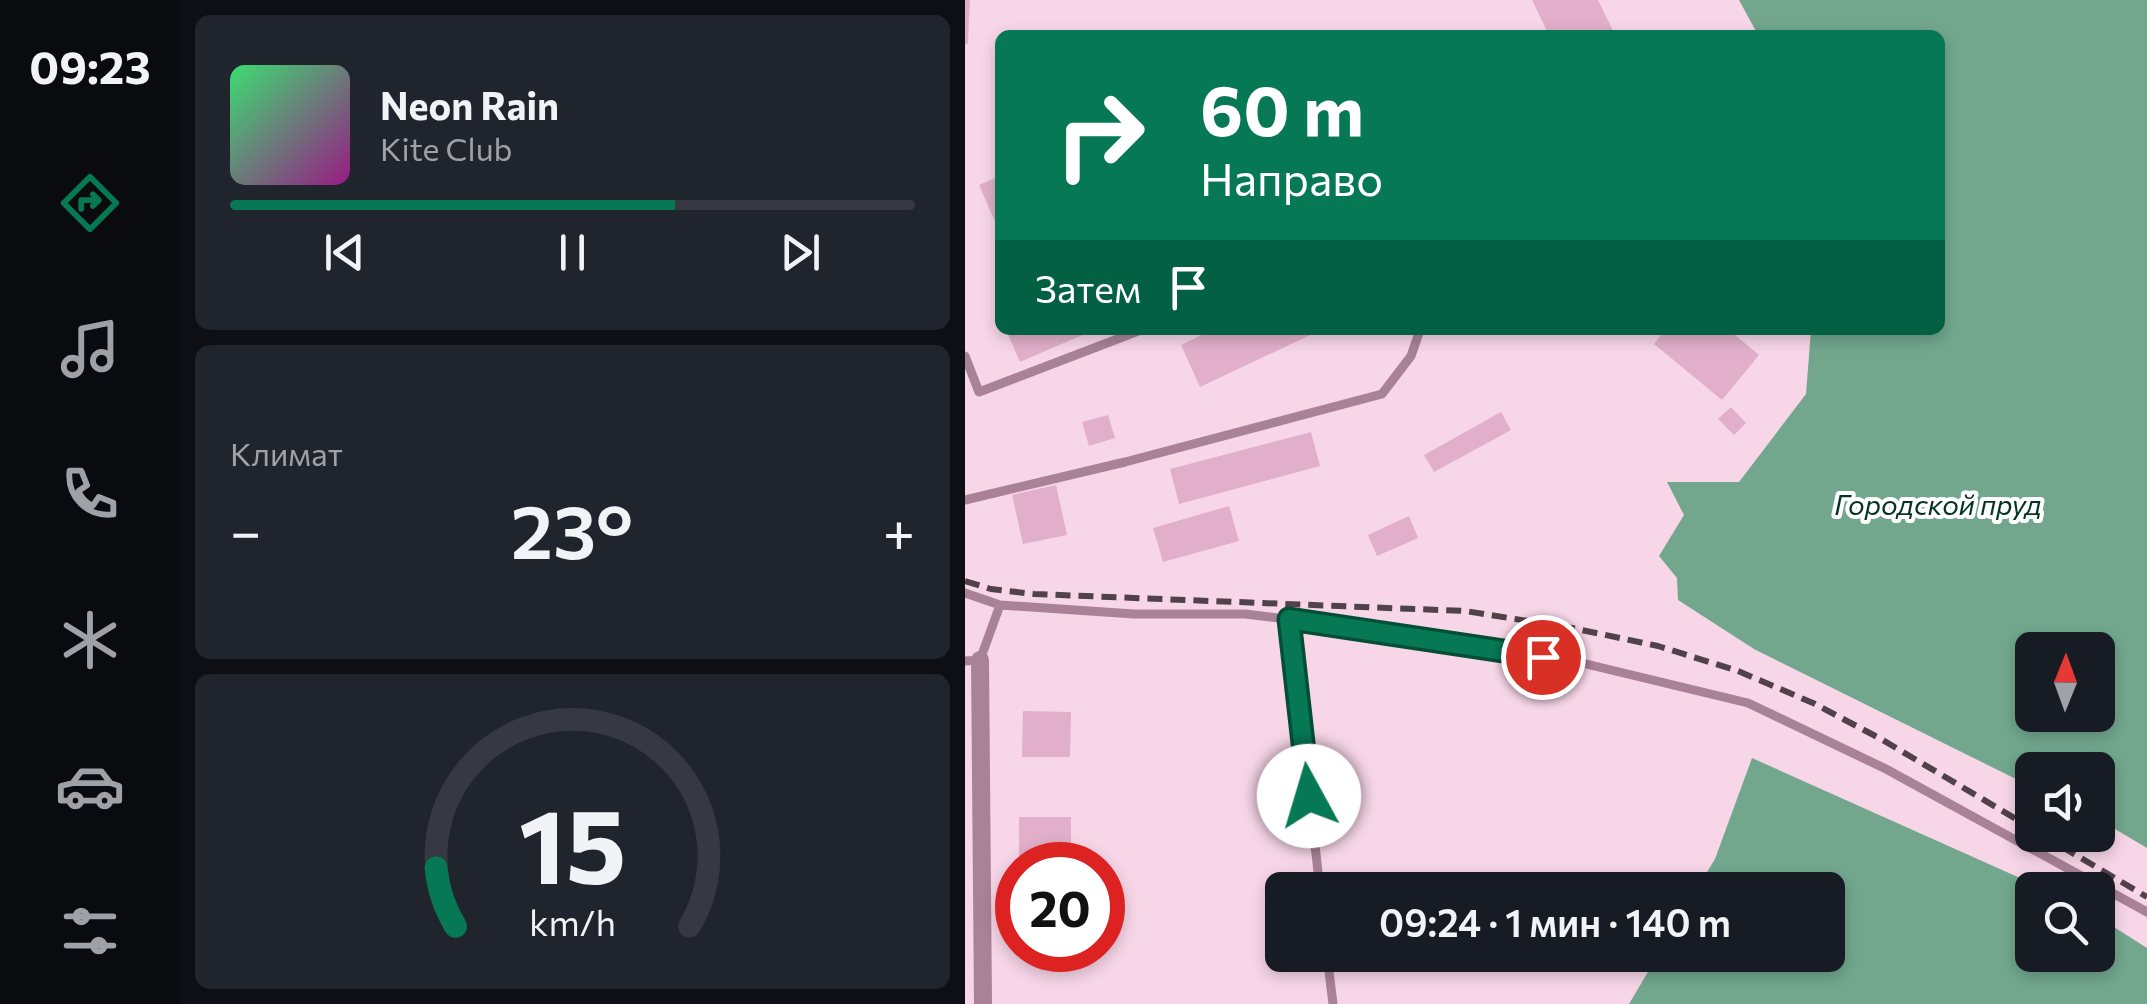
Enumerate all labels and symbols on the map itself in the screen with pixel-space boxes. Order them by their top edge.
water label: Городской пруд [1834,487,2042,521]
pin [1501,615,1586,700]
north arrow [2015,632,2115,732]
position arrow [1257,744,1361,848]
speed limit sign: 20 [995,842,1125,972]

